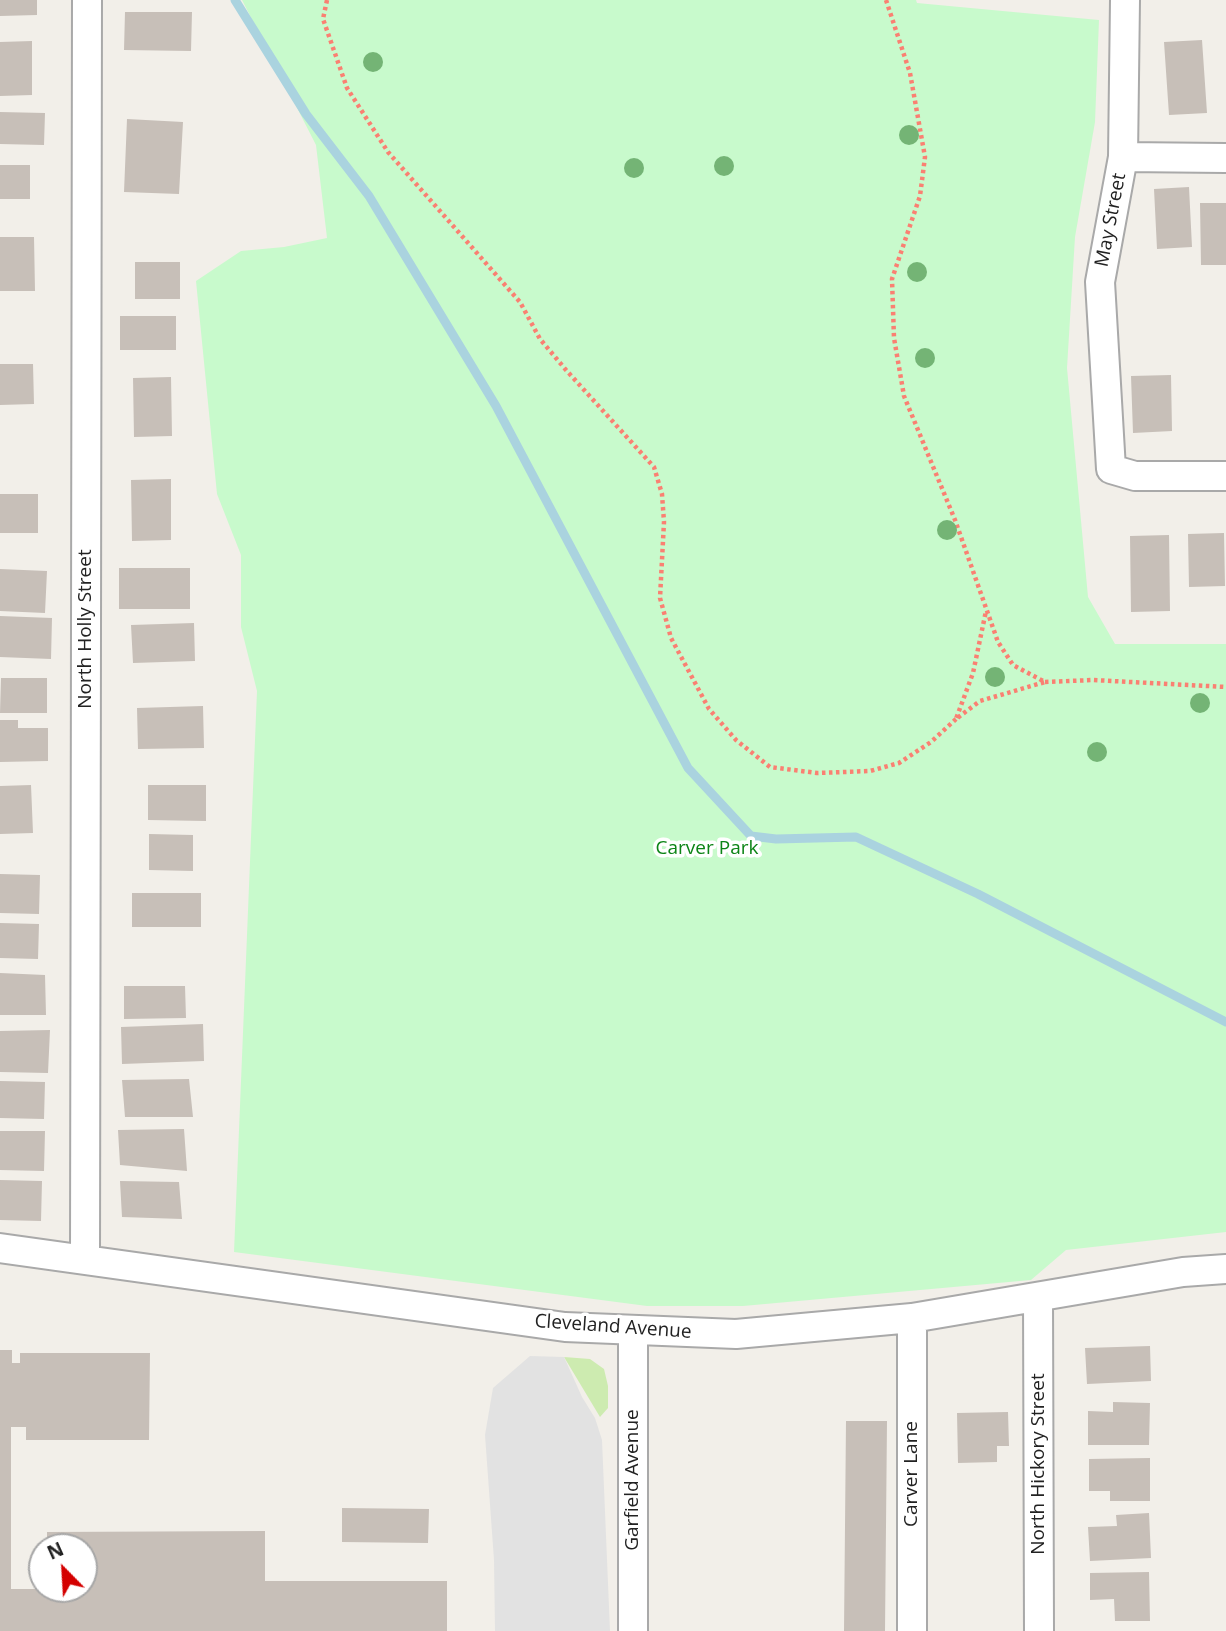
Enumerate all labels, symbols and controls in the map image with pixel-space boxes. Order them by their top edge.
street label: May Street [1091,171,1131,269]
street label: North Holly Street [75,549,97,709]
park label: Carver Park [656,838,758,860]
street label: Cleveland Avenue [534,1310,692,1344]
street label: North Hickory Street [1028,1373,1050,1555]
street label: Garfield Avenue [622,1409,644,1551]
street label: Carver Lane [901,1421,923,1527]
north arrow [28,1533,98,1603]
text: N [43,1536,68,1566]

